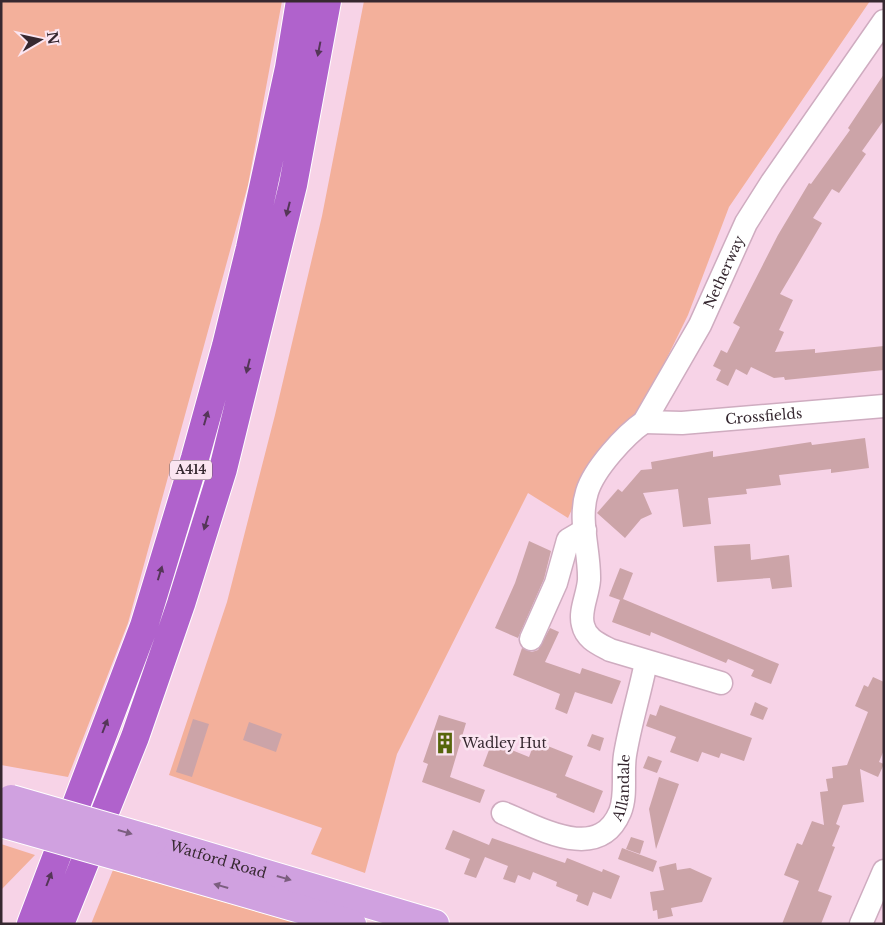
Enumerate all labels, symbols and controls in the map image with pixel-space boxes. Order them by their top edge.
north arrow [15,15,65,65]
text: N [43,30,63,46]
one-way arrow [315,42,323,58]
one-way arrow [283,201,291,216]
street label: Netherway [700,233,748,311]
one-way arrow [244,359,252,374]
street label: Crossfields [724,404,803,428]
one-way arrow [203,410,211,425]
road number: A414 [170,460,212,480]
one-way arrow [201,516,209,531]
one-way arrow [157,566,165,581]
one-way arrow [101,718,109,733]
building icon: Wadley Hut [432,730,458,756]
place label: Wadley Hut [461,734,547,752]
street label: Allandale [608,753,634,825]
one-way arrow [118,829,133,837]
street label: Watford Road [167,836,269,883]
one-way arrow [45,871,53,886]
one-way arrow [277,875,292,883]
one-way arrow [213,881,228,889]

